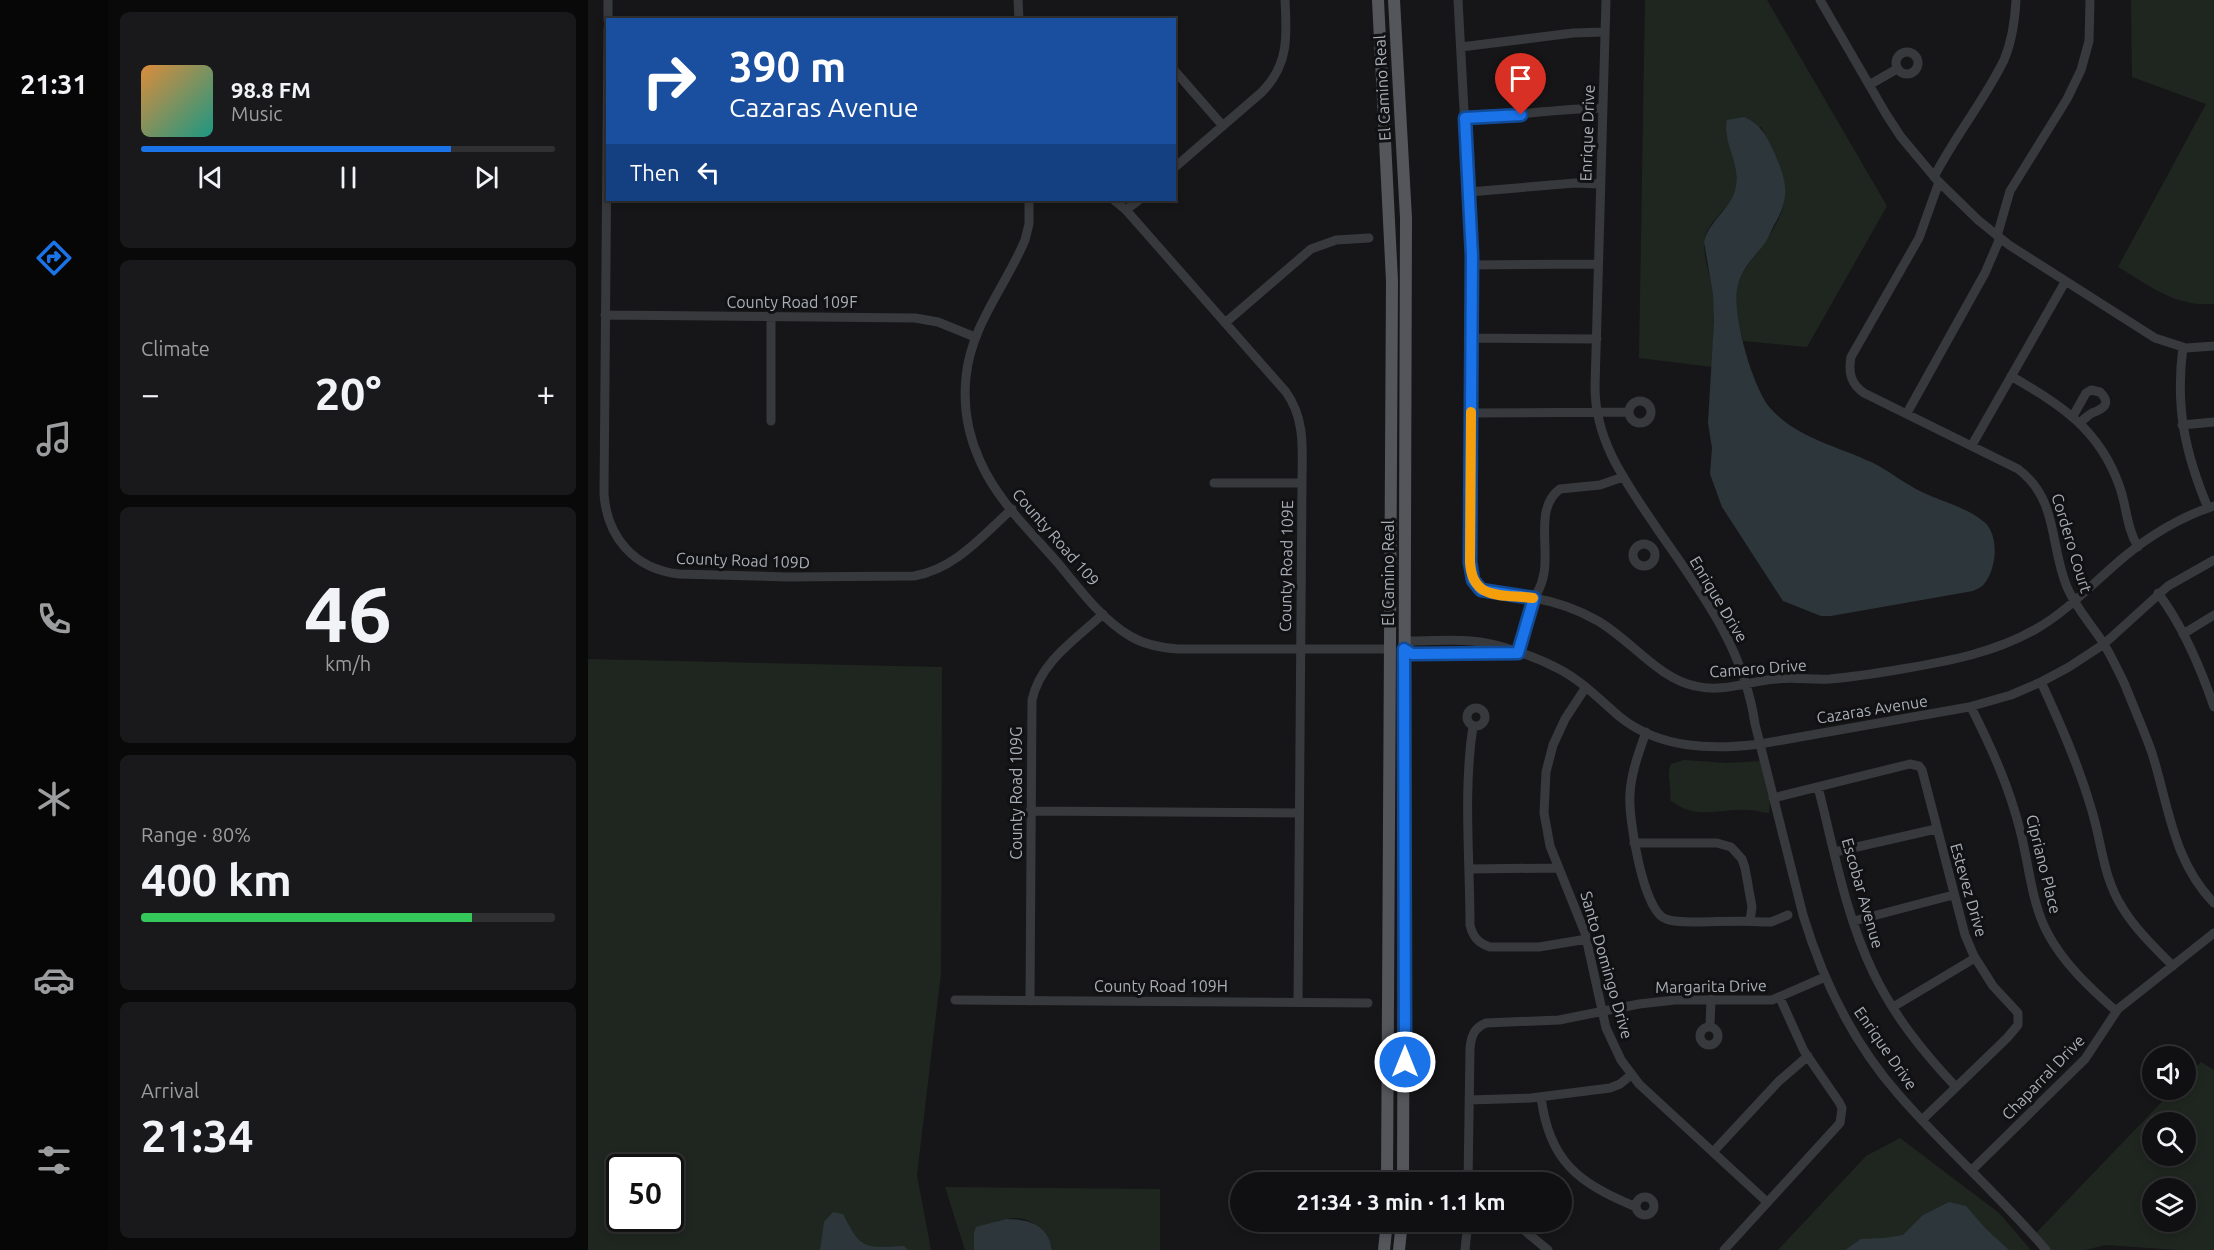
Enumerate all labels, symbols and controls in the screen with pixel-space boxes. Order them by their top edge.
street label: El Camino Real [1370,35,1394,141]
icon: right [630,42,708,120]
text: 390 m [729,43,846,90]
pin [1495,53,1546,115]
icon: arrive [1504,62,1537,95]
text: 21:31 [20,69,88,99]
text: 98.8 FM [231,77,311,102]
street label: Enrique Drive [1576,84,1598,182]
text: Cazaras Avenue [729,92,919,122]
text: Music [231,102,283,125]
icon: left [692,156,725,189]
text: Then [630,160,680,185]
icon: previous [194,161,227,194]
icon: pause [332,161,365,194]
icon: next [470,161,503,194]
icon: directions [33,237,75,279]
street label: County Road 109F [726,293,858,311]
text: Climate [141,337,210,360]
text: 20° [315,368,381,419]
text: − [141,375,160,412]
text: + [536,375,555,412]
icon: music [33,418,75,460]
street label: County Road 109 [1009,485,1103,589]
street label: Cordero Court [2048,491,2096,596]
street label: County Road 109E [1276,500,1296,632]
street label: El Camino Real [1379,520,1397,626]
street label: County Road 109D [676,549,810,571]
street label: Enrique Drive [1686,553,1752,645]
text: 46 [304,569,392,657]
icon: phone [33,598,75,640]
text: km/h [325,652,371,675]
street label: Camero Drive [1709,656,1807,680]
street label: Cazaras Avenue [1815,691,1929,727]
street label: County Road 109G [1007,726,1025,860]
icon: climate [33,778,75,820]
street label: Cipriano Place [2023,813,2065,915]
text: Range · 80% [141,823,251,846]
street label: Escobar Avenue [1839,836,1887,950]
street label: Estevez Drive [1947,841,1991,939]
text: 400 km [141,854,292,905]
street label: Santo Domingo Drive [1577,889,1637,1041]
icon: car [33,959,75,1001]
street label: Margarita Drive [1655,976,1767,996]
street label: County Road 109H [1094,977,1228,995]
street label: Enrique Drive [1851,1003,1921,1093]
position arrow [1373,1030,1437,1094]
street label: Chaparral Drive [1998,1031,2088,1123]
map controls [2142,1046,2196,1232]
button: sound [2142,1046,2196,1100]
text: Arrival [141,1079,199,1102]
text: 21:34 [141,1110,254,1161]
button: search [2142,1112,2196,1166]
icon: filters [33,1139,75,1181]
speed limit sign: 50 [606,1154,684,1232]
button: layers [2142,1178,2196,1232]
text: 21:34 · 3 min · 1.1 km [1296,1189,1506,1214]

